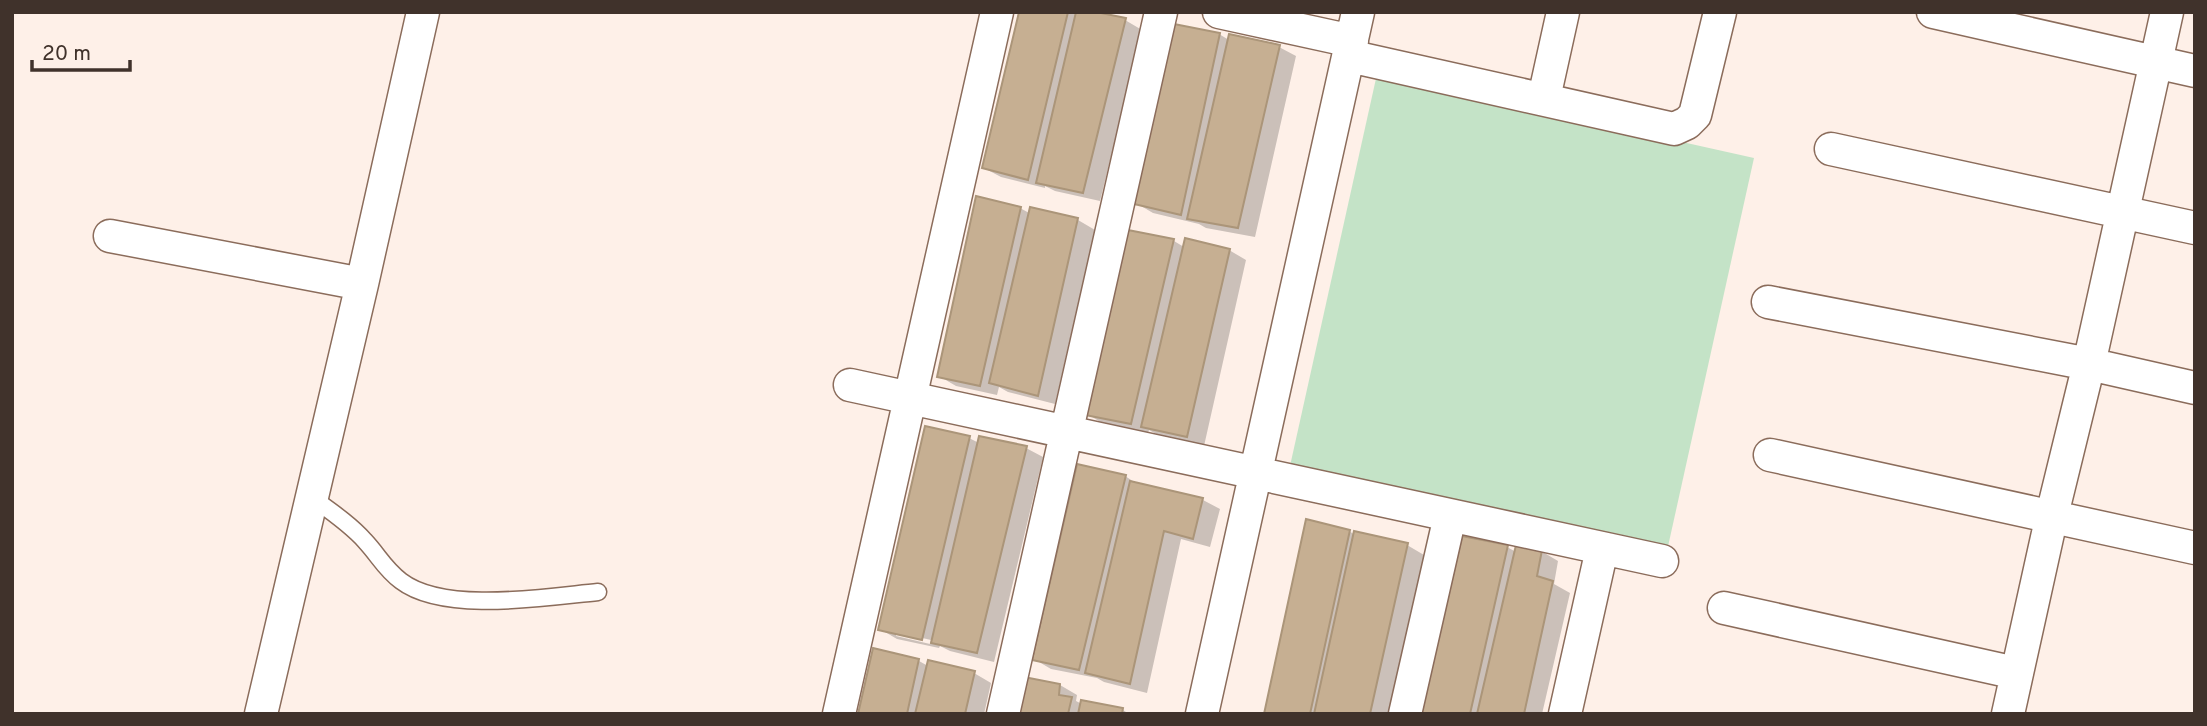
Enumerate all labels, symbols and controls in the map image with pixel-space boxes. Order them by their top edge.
scale bar [32,28,130,72]
text: 20 m [42,41,91,68]

